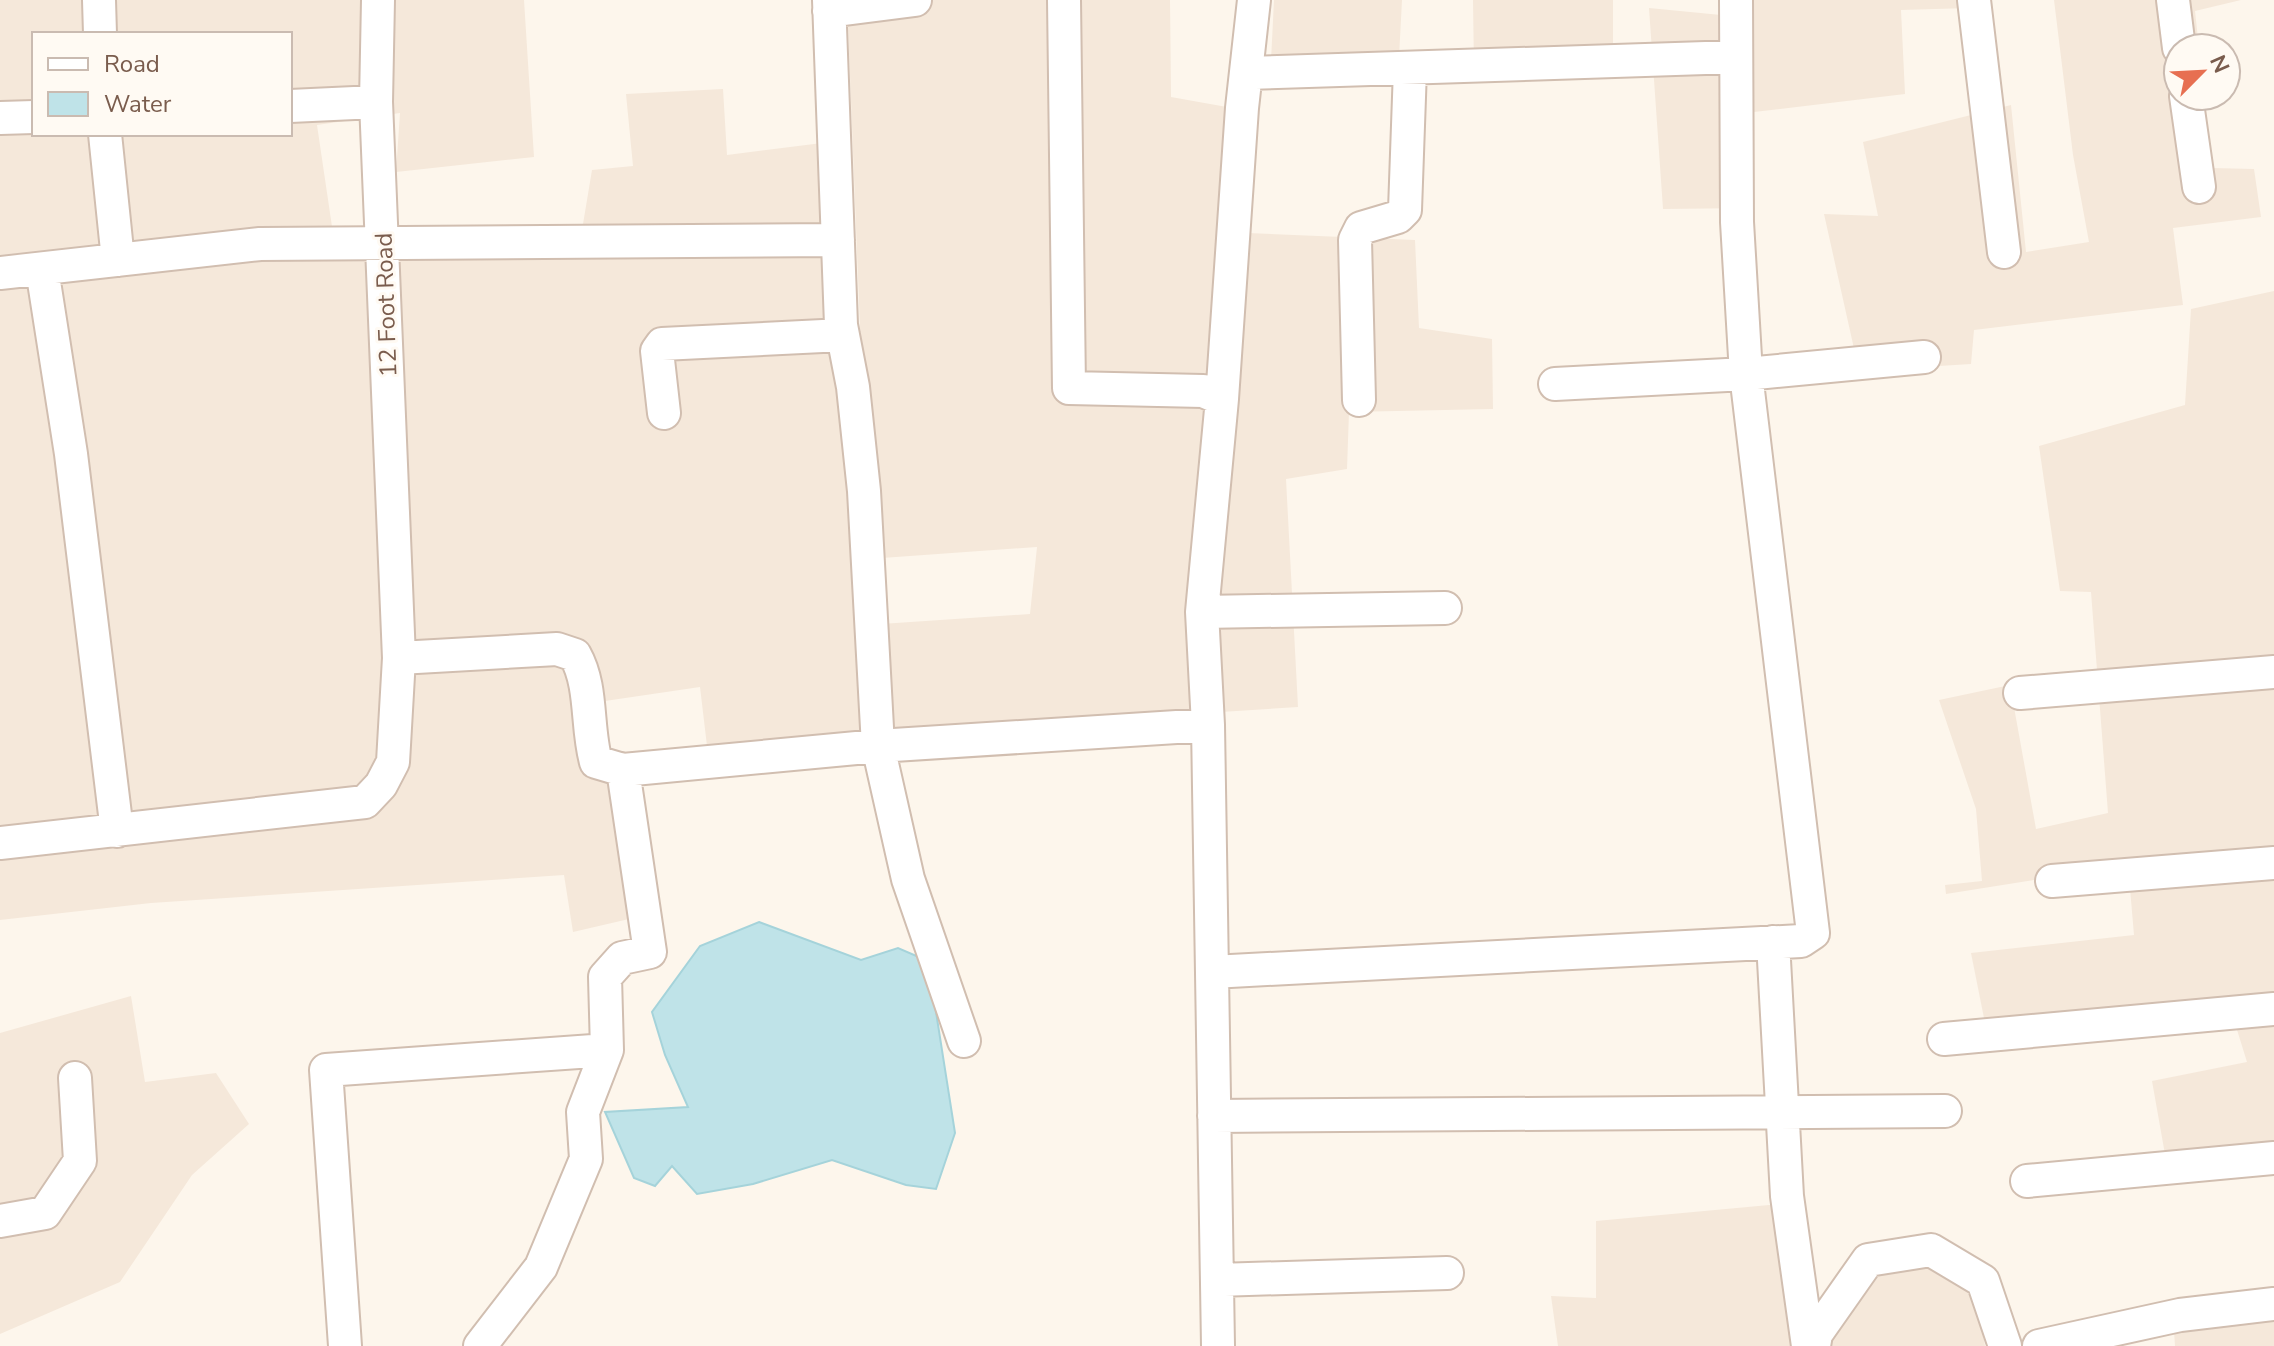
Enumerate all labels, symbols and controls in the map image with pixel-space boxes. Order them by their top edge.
legend [32,32,292,136]
north arrow [2162,32,2242,112]
text: Road [104,48,160,80]
text: N [2202,51,2236,78]
text: Water [104,88,172,120]
street label: 12 Foot Road [367,232,405,378]

